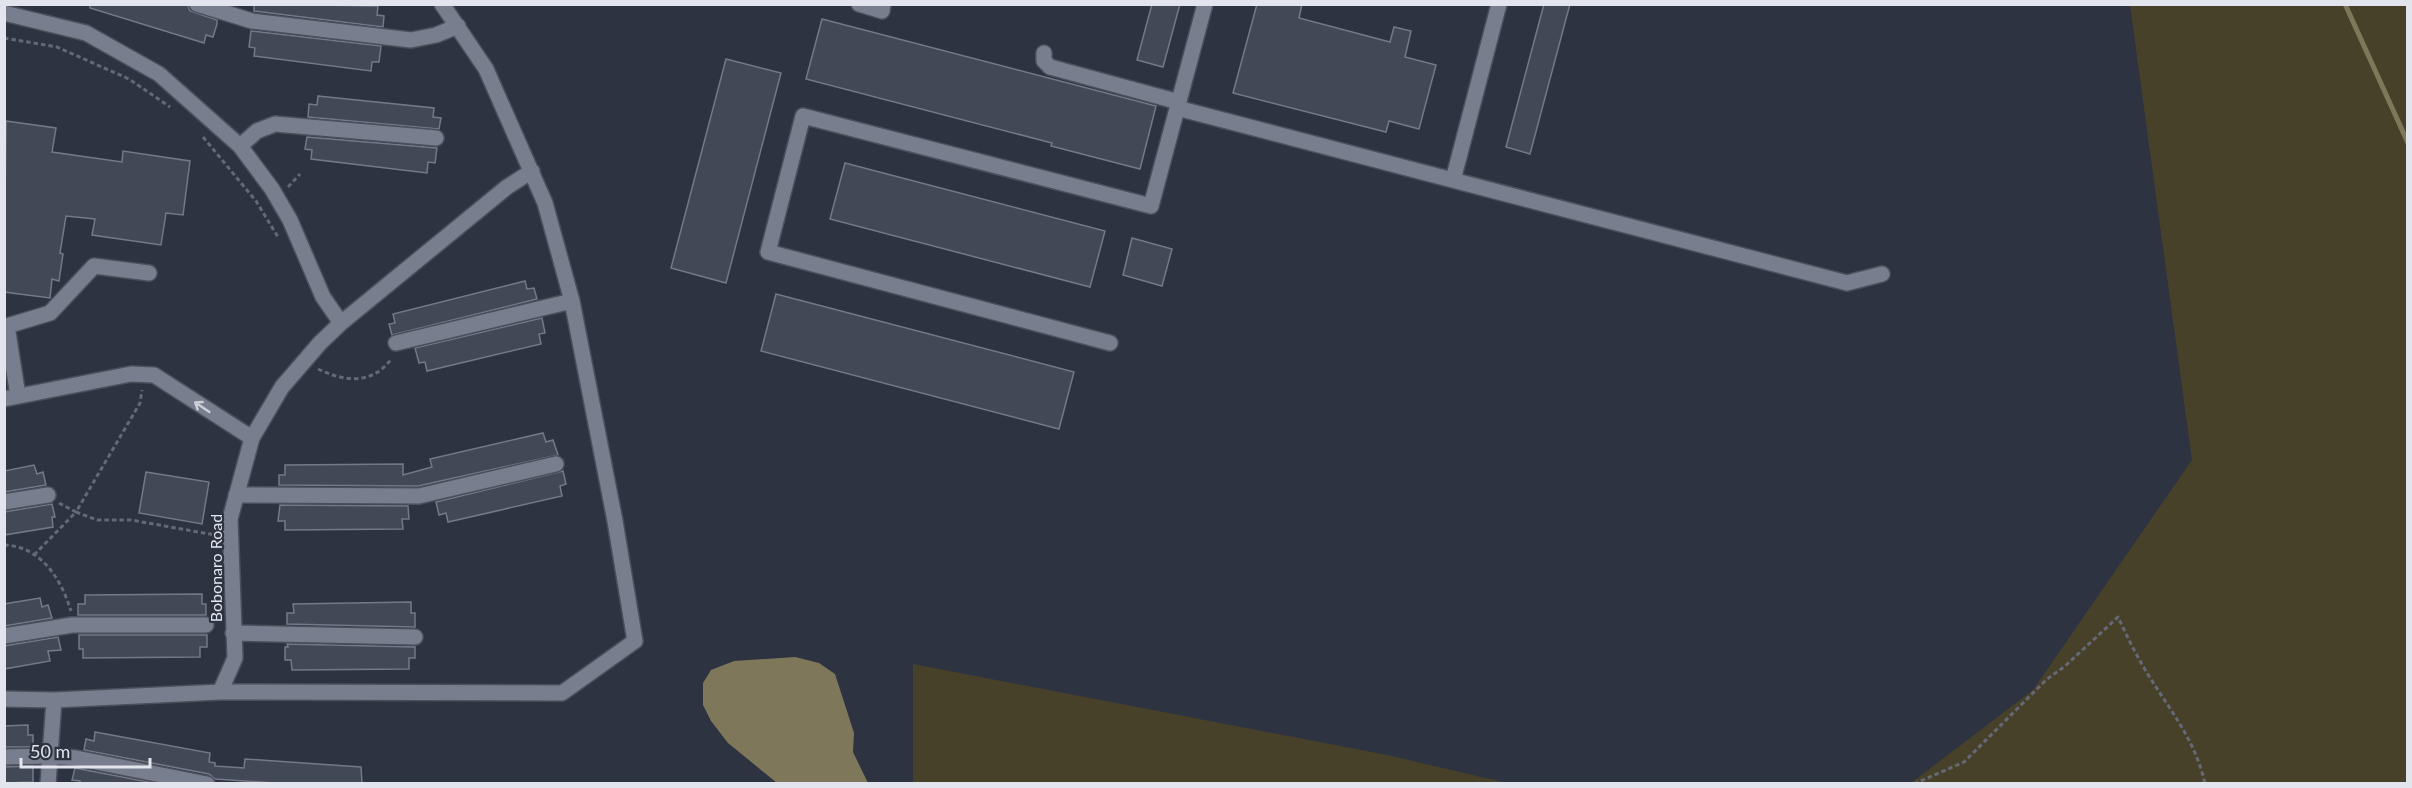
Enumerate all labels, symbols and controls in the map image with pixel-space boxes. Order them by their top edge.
one-way arrow [195,401,211,413]
street label: Bobonaro Road [206,514,225,622]
scale bar [21,731,150,769]
text: 50 m [30,740,70,762]

